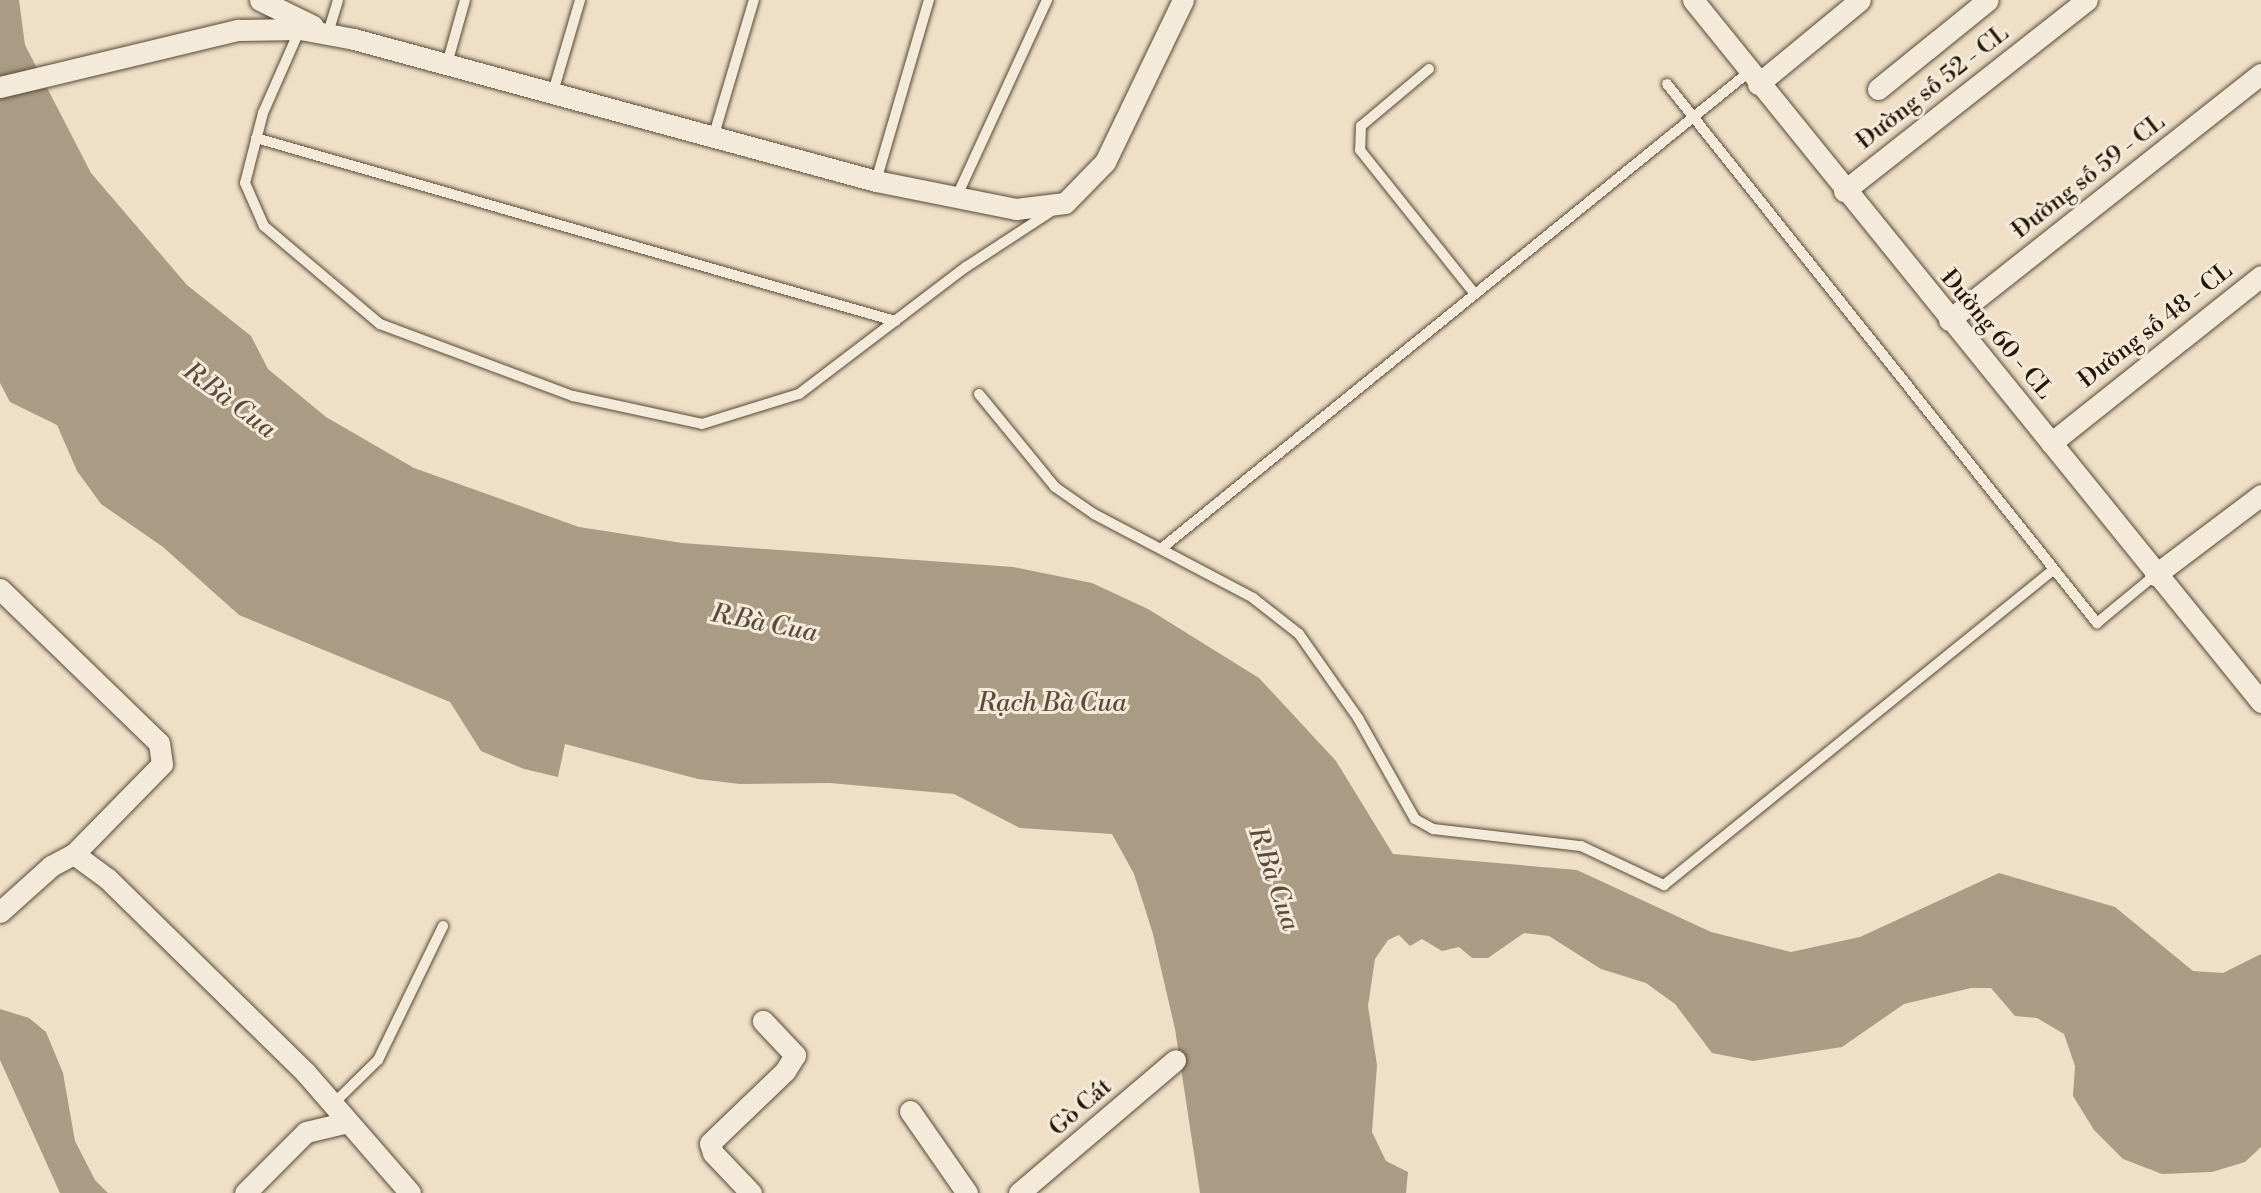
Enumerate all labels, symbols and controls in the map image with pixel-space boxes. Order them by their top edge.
street label: Đường số 52 - CL [1851,20,2015,156]
street label: Đường số 59 - CL [2007,108,2171,246]
street label: Đường số 48 - CL [2073,257,2239,395]
street label: Đường 60 - CL [1934,265,2058,405]
water label: R.Bà Cua [177,356,281,446]
water label: R.Bà Cua [708,598,820,650]
water label: Rạch Bà Cua [978,688,1126,720]
water label: R.Bà Cua [1241,823,1305,935]
street label: Gò Cát [1044,1073,1118,1143]

